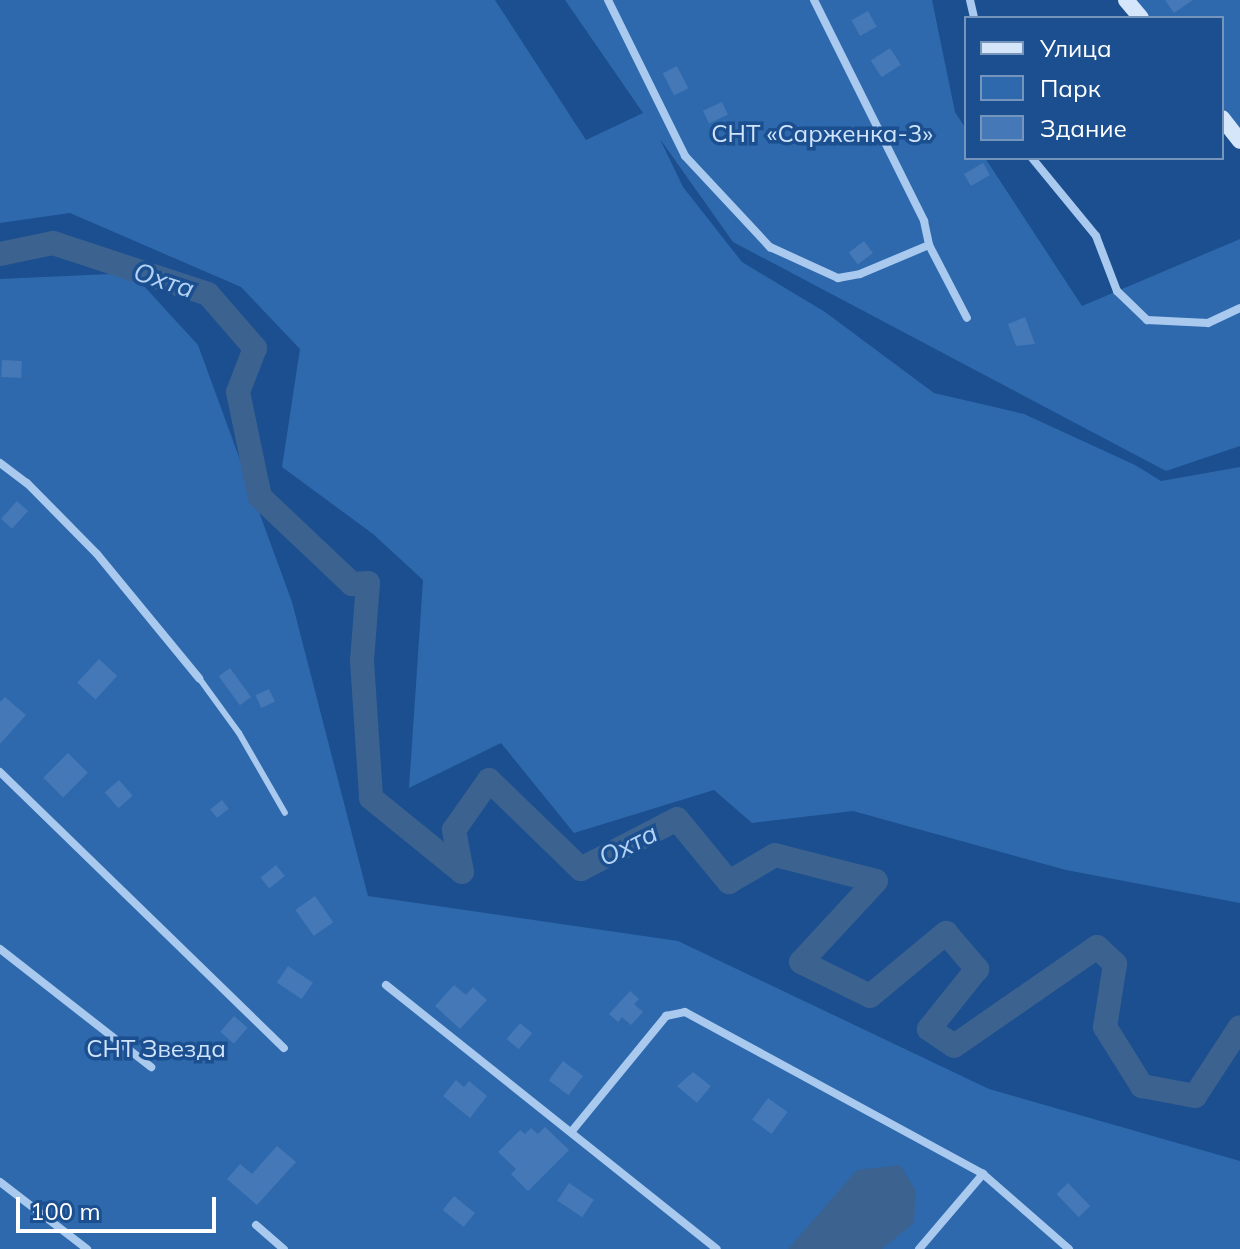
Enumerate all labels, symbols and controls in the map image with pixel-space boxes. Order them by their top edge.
legend [964,16,1224,160]
text: Улица [1040,33,1112,63]
text: Парк [1040,73,1101,103]
text: Здание [1040,113,1127,143]
park label: СНТ «Сарженка-3» [711,120,933,148]
water label: Охта [130,256,198,304]
water label: Охта [593,817,663,873]
park label: СНТ Звезда [86,1035,226,1063]
scale bar [20,1181,220,1231]
text: 100 m [30,1196,101,1226]

